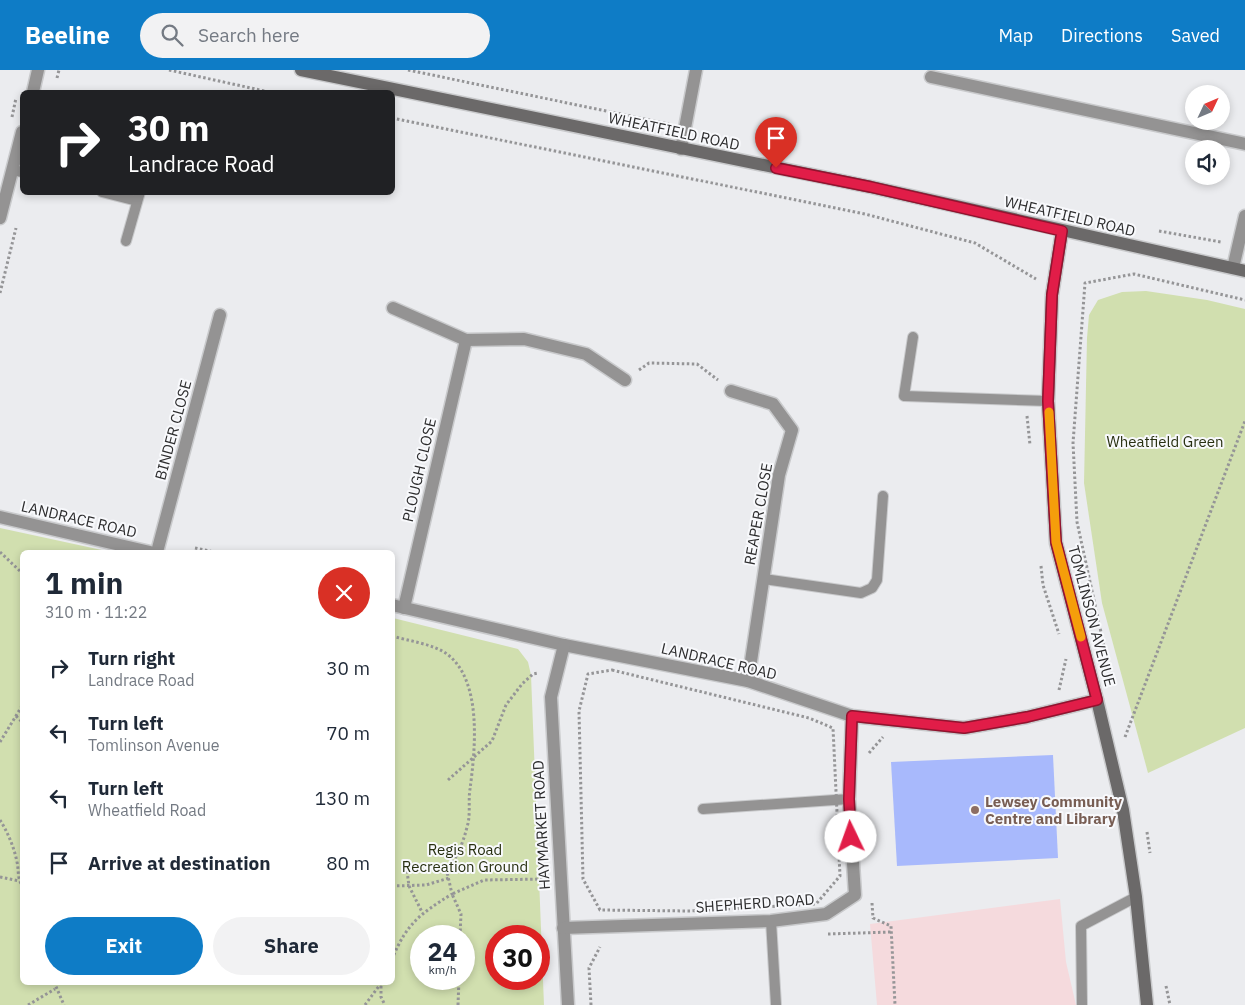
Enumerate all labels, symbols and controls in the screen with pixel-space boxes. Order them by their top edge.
search box [140,13,490,58]
text: Beeline [25,19,110,51]
icon: search [158,21,186,49]
text: Search here [198,23,300,47]
text: Map [998,24,1033,47]
text: Directions [1061,24,1143,47]
text: Saved [1171,24,1220,47]
north arrow [1185,85,1230,130]
map controls [1185,85,1230,185]
text: 30 m [128,105,210,151]
street label: WHEATFIELD ROAD [607,108,741,154]
icon: right [45,110,110,175]
pin [755,117,797,168]
icon: arrive [762,124,790,152]
button: sound [1185,140,1230,185]
text: Landrace Road [128,149,275,178]
street label: WHEATFIELD ROAD [1003,192,1137,240]
street label: BINDER CLOSE [151,378,195,482]
street label: PLOUGH CLOSE [398,416,440,524]
park label: Wheatfield Green [1106,432,1224,451]
street label: REAPER CLOSE [740,461,776,567]
street label: LANDRACE ROAD [19,496,139,542]
street label: TOMLINSON AVENUE [1064,543,1120,689]
text: 1 min [45,563,123,602]
button: close [318,567,370,619]
text: 310 m · 11:22 [45,602,147,622]
street label: LANDRACE ROAD [659,638,779,684]
text: Turn right [88,646,175,670]
icon: right [45,654,73,682]
text: 30 m [326,656,370,680]
text: Landrace Road [88,670,195,690]
text: Turn left [88,711,164,735]
icon: left [45,719,73,747]
text: 70 m [326,721,370,745]
text: Tomlinson Avenue [88,735,220,755]
street label: HAYMARKET ROAD [528,760,554,890]
text: Turn left [88,776,164,800]
icon: left [45,784,73,812]
text: 130 m [315,786,370,810]
place label: Lewsey Community Centre and Library [985,792,1122,828]
text: Wheatfield Road [88,800,206,820]
marker: Lewsey Community Centre and Library [969,804,981,816]
position arrow [824,810,876,862]
park label: Regis Road Recreation Ground [402,840,528,876]
icon: arrive [45,849,73,877]
text: Arrive at destination [88,851,271,875]
text: 80 m [326,851,370,875]
street label: SHEPHERD ROAD [695,889,815,917]
button: Exit [45,917,203,975]
button: Share [213,917,370,975]
speed limit sign: 30 [485,925,550,990]
text: 24 [427,935,458,968]
text: km/h [428,962,457,977]

